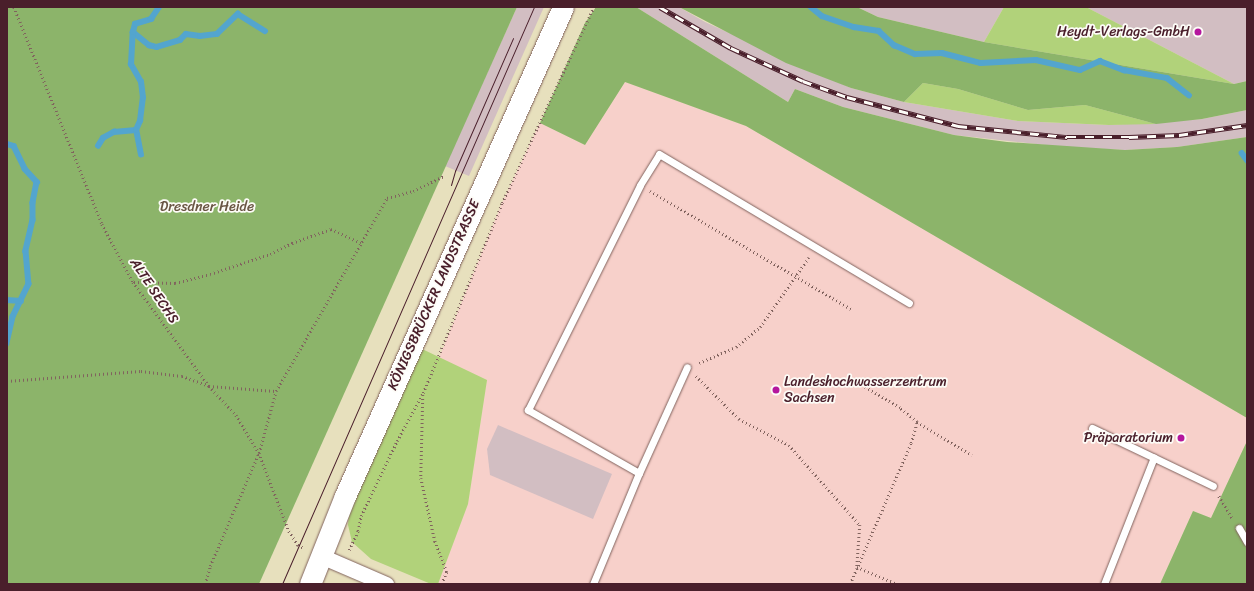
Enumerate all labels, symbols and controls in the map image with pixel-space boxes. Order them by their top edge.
place label: Heydt-Verlags-GmbH [1057,24,1190,40]
marker: Heydt-Verlags-GmbH [1193,27,1203,37]
street label: KÖNIGSBRÜCKER LANDSTRASSE [384,197,484,393]
park label: Dresdner Heide [160,199,254,215]
street label: ALTE SECHS [125,254,183,328]
place label: Landeshochwasserzentrum Sachsen [784,374,947,406]
marker: Landeshochwasserzentrum Sachsen [771,385,781,395]
place label: Präparatorium [1084,430,1173,446]
marker: Präparatorium [1176,433,1186,443]

